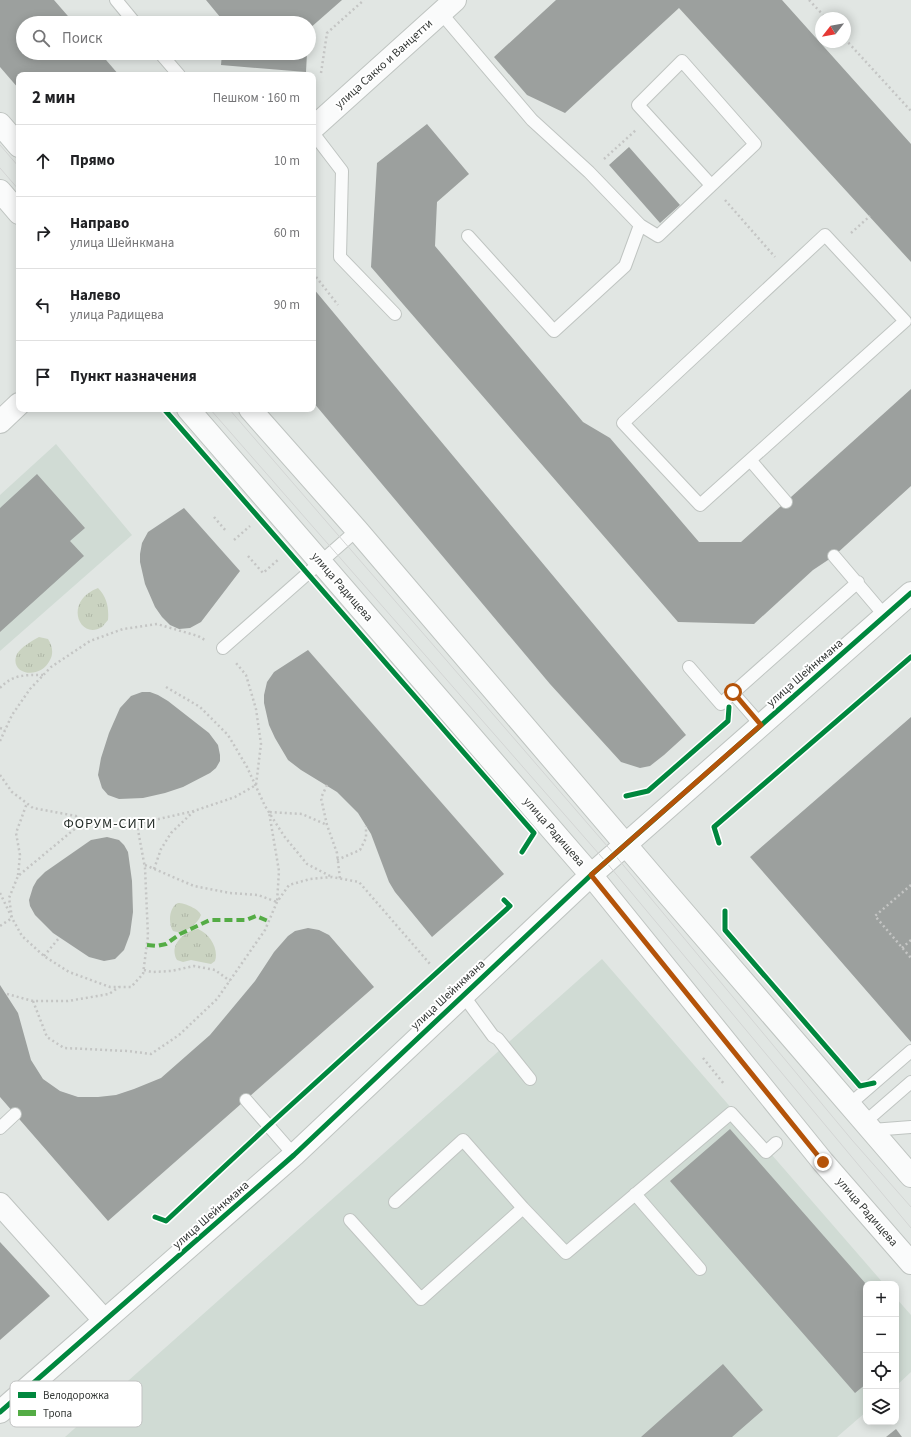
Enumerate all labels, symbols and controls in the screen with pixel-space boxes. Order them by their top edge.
north arrow [815,12,851,48]
street label: улица Сакко и Ванцетти [331,15,437,113]
search box [16,16,316,60]
icon: search [30,27,52,49]
text: Поиск [62,28,103,49]
text: 2 мин [32,86,75,110]
text: Пешком · 160 m [213,89,300,107]
icon: ahead [32,150,54,172]
text: Прямо [70,150,115,171]
text: 10 m [274,152,300,170]
text: Направо [70,213,129,234]
icon: right [32,222,54,244]
text: 60 m [274,224,300,242]
text: улица Шейнкмана [70,234,174,252]
text: Налево [70,285,121,306]
icon: left [32,294,54,316]
text: 90 m [274,296,300,314]
text: улица Радищева [70,306,164,324]
icon: arrive [32,366,54,388]
text: Пункт назначения [70,366,197,387]
street label: улица Радищева [307,549,377,625]
street label: улица Шейнкмана [763,635,847,711]
route start [724,683,742,701]
street label: улица Радищева [519,794,589,870]
district label: ФОРУМ-СИТИ [64,814,156,834]
street label: улица Шейнкмана [407,956,489,1034]
route end [814,1153,832,1171]
street label: улица Радищева [832,1174,902,1250]
street label: улица Шейнкмана [169,1177,253,1253]
map controls [863,1281,899,1425]
button: + [863,1281,899,1317]
button: − [863,1317,899,1353]
button: locate [863,1353,899,1389]
legend [10,1381,142,1427]
text: Велодорожка [43,1388,109,1403]
button: layers [863,1389,899,1425]
text: Тропа [43,1406,72,1421]

